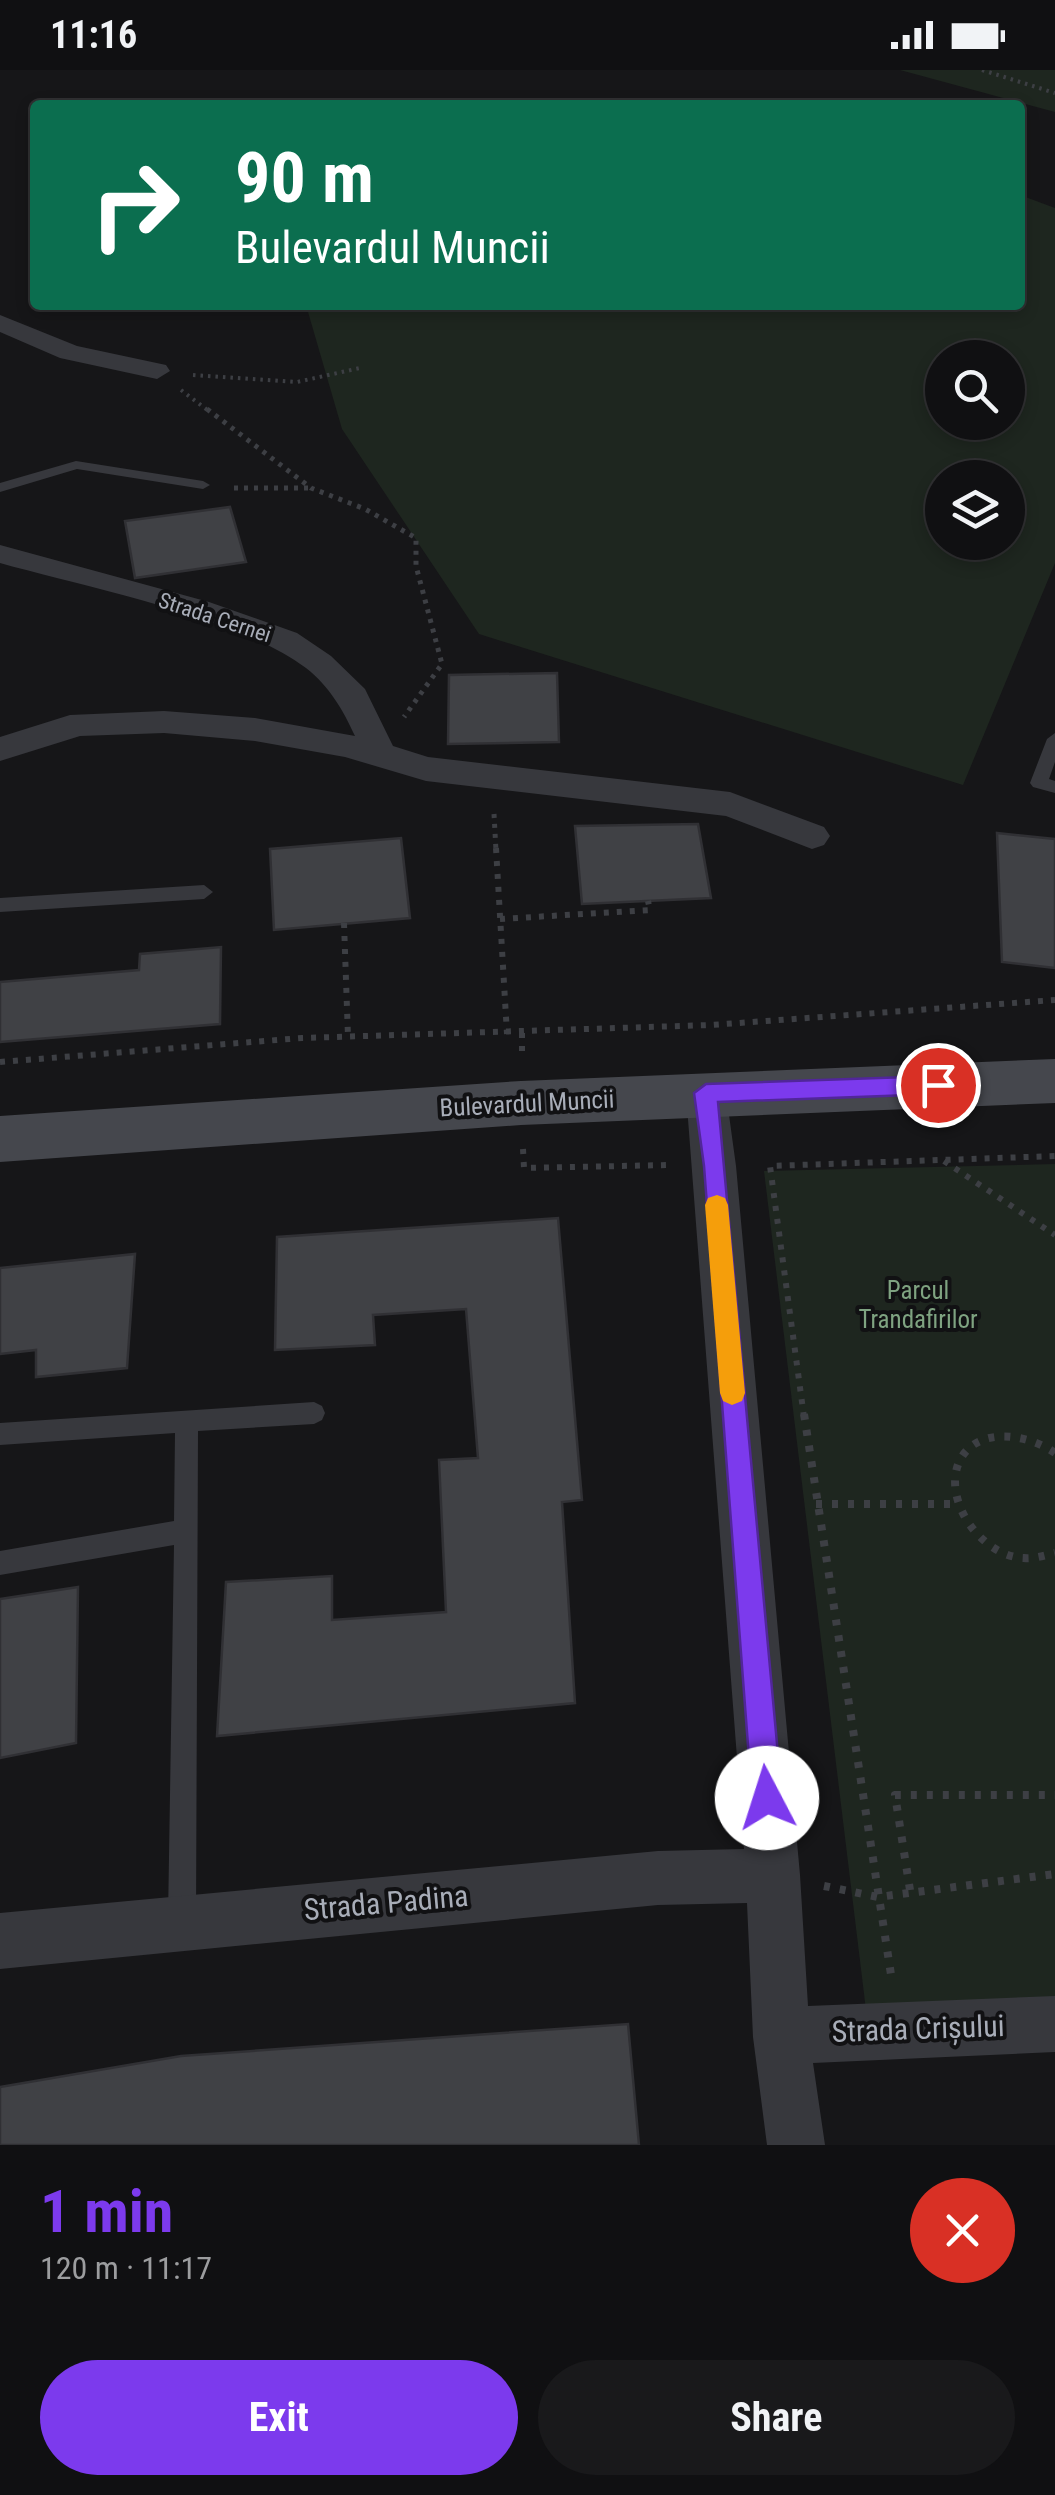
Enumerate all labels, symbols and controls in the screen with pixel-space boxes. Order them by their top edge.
text: 11:16 [50,13,137,57]
text: 90 m [235,137,374,219]
icon: right [70,140,200,270]
text: Bulevardul Muncii [235,221,550,274]
map controls [925,340,1025,560]
button: search [925,340,1025,440]
button: layers [925,460,1025,560]
street label: Strada Cernei [155,588,274,647]
pin [896,1043,981,1128]
icon: arrive [911,1058,966,1113]
street label: Bulevardul Muncii [439,1084,615,1123]
park label: Parcul Trandafirilor [858,1276,978,1334]
position arrow [715,1746,819,1850]
street label: Strada Padina [302,1878,470,1927]
street label: Strada Crișului [831,2008,1005,2050]
text: 1 min [40,2176,173,2247]
button: close [910,2178,1015,2283]
text: 120 m · 11:17 [40,2249,212,2287]
button: Exit [40,2360,518,2475]
button: Share [538,2360,1015,2475]

